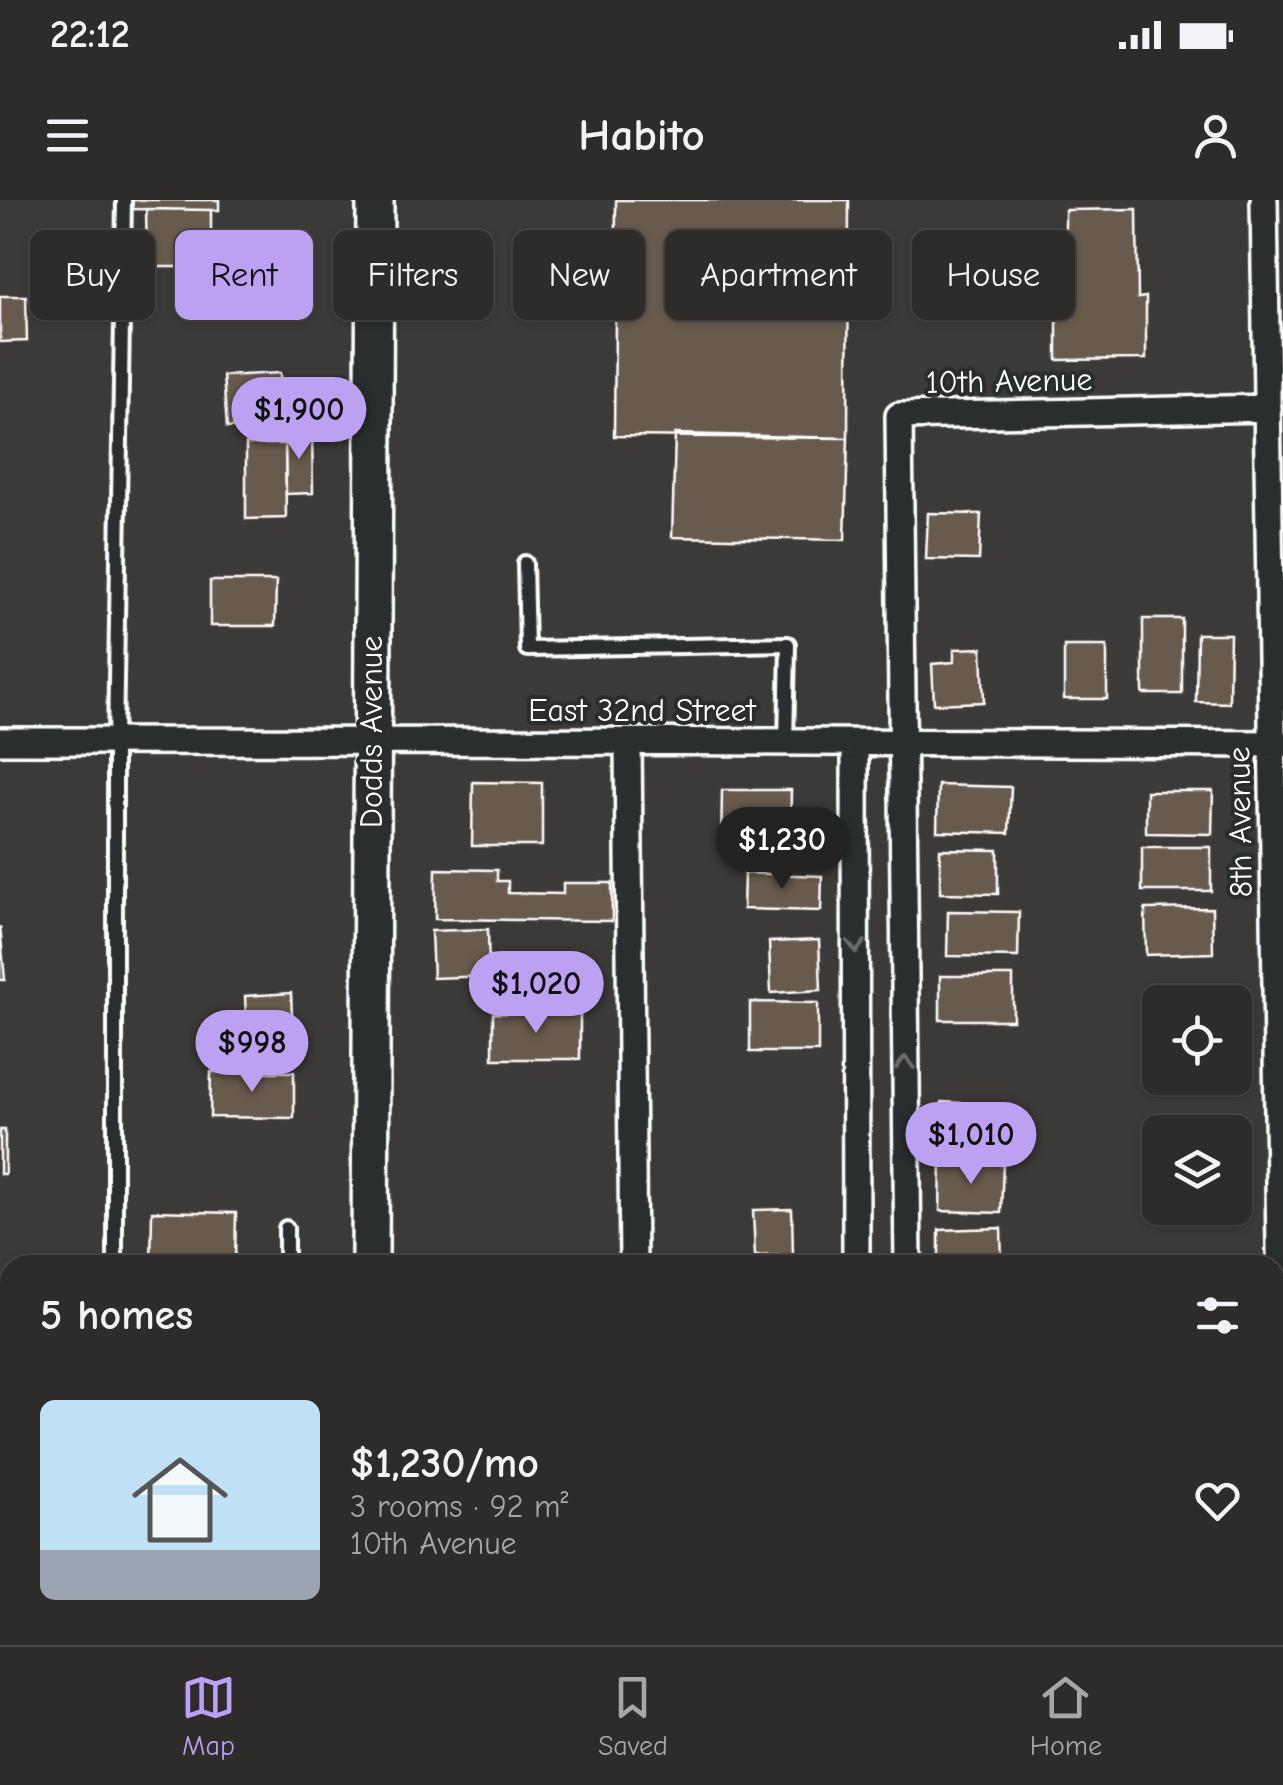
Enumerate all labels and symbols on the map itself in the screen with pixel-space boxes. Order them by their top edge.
street label: 10th Avenue [925,361,1093,401]
pin: $1,900 [218,377,380,462]
street label: Dodds Avenue [353,636,390,828]
street label: East 32nd Street [528,692,757,729]
street label: 8th Avenue [1220,746,1260,898]
pin: $1,230 [701,807,863,892]
one-way arrow [845,938,867,954]
pin: $1,020 [455,951,617,1036]
pin: $998 [193,1010,311,1095]
one-way arrow [894,1054,916,1070]
pin: $1,010 [890,1102,1052,1187]

